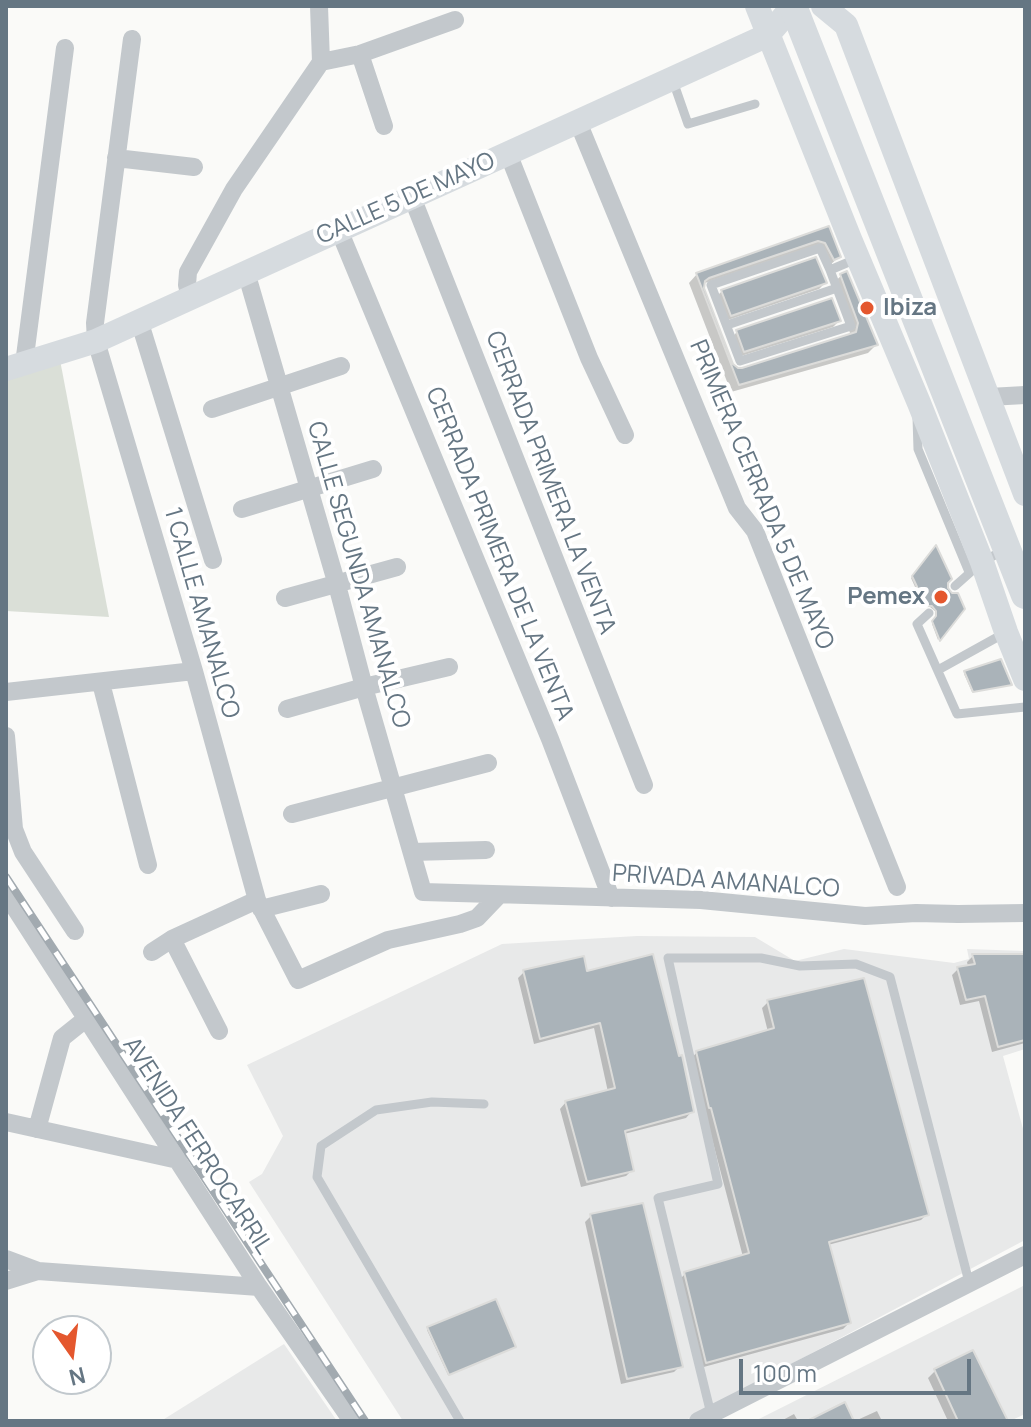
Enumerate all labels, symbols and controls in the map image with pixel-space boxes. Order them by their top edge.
street label: CALLE 5 DE MAYO [313,147,499,251]
place label: Ibiza [883,294,937,322]
marker: Ibiza [858,299,876,317]
street label: CERRADA PRIMERA LA VENTA [479,328,621,638]
street label: PRIMERA CERRADA 5 DE MAYO [683,336,839,654]
street label: CERRADA PRIMERA DE LA VENTA [419,383,579,725]
street label: CALLE SEGUNDA AMANALCO [300,418,416,732]
street label: 1 CALLE AMANALCO [157,504,245,722]
place label: Pemex [847,583,925,611]
marker: Pemex [932,588,950,606]
street label: PRIVADA AMANALCO [611,860,841,904]
street label: AVENIDA FERROCARRIL [116,1032,278,1260]
north arrow [32,1315,112,1395]
scale bar [743,1343,975,1393]
text: 100 m [753,1356,817,1389]
text: N [66,1360,89,1393]

